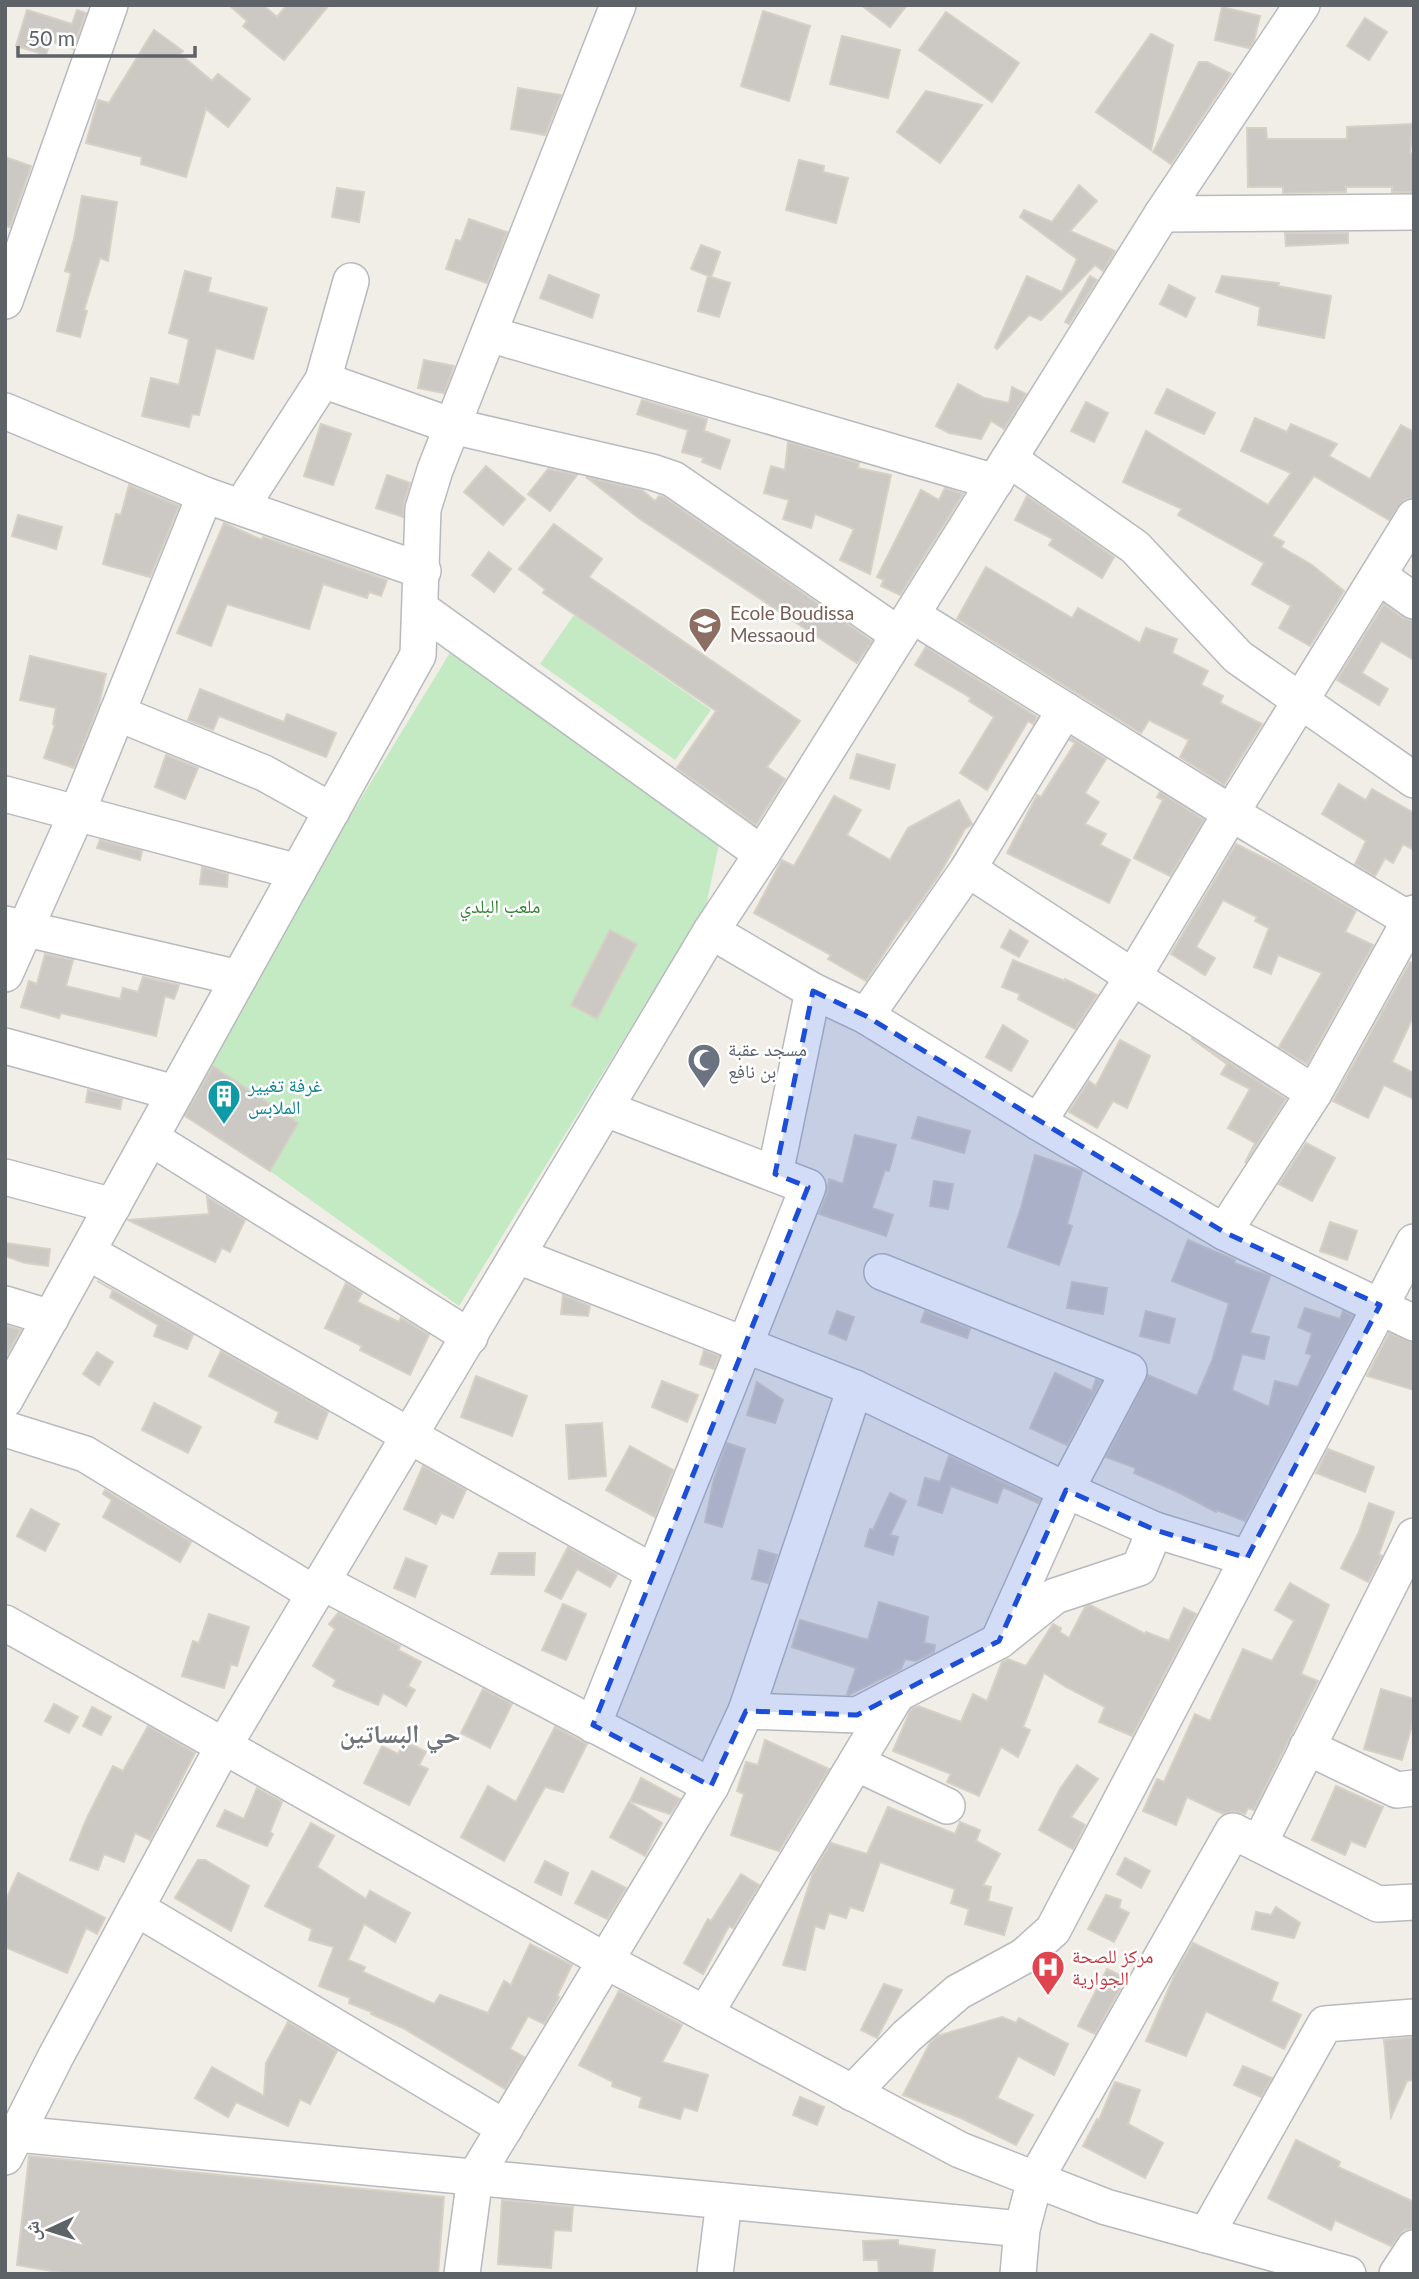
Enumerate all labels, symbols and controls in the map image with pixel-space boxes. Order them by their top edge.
scale bar [18,14,194,58]
text: 50 m [28,25,75,50]
place label: Ecole Boudissa Messaoud [730,601,854,646]
school or university icon: Ecole Boudissa Messaoud [686,605,724,654]
park label: ملعب البلدي [459,894,541,922]
place label: مسجد عقبة بن نافع [728,1037,807,1084]
mosque icon: مسجد عقبة بن نافع [685,1041,723,1090]
place label: غرفة تغيير الملابس [247,1073,323,1119]
building icon: غرفة تغيير الملابس [205,1077,243,1126]
district label: حي البساتين [339,1717,461,1754]
place label: مركز للصحة الجوارية [1072,1944,1153,1990]
hospital icon: مركز للصحة الجوارية [1029,1948,1067,1997]
north arrow [14,2195,84,2265]
text: ش [19,2220,45,2242]

